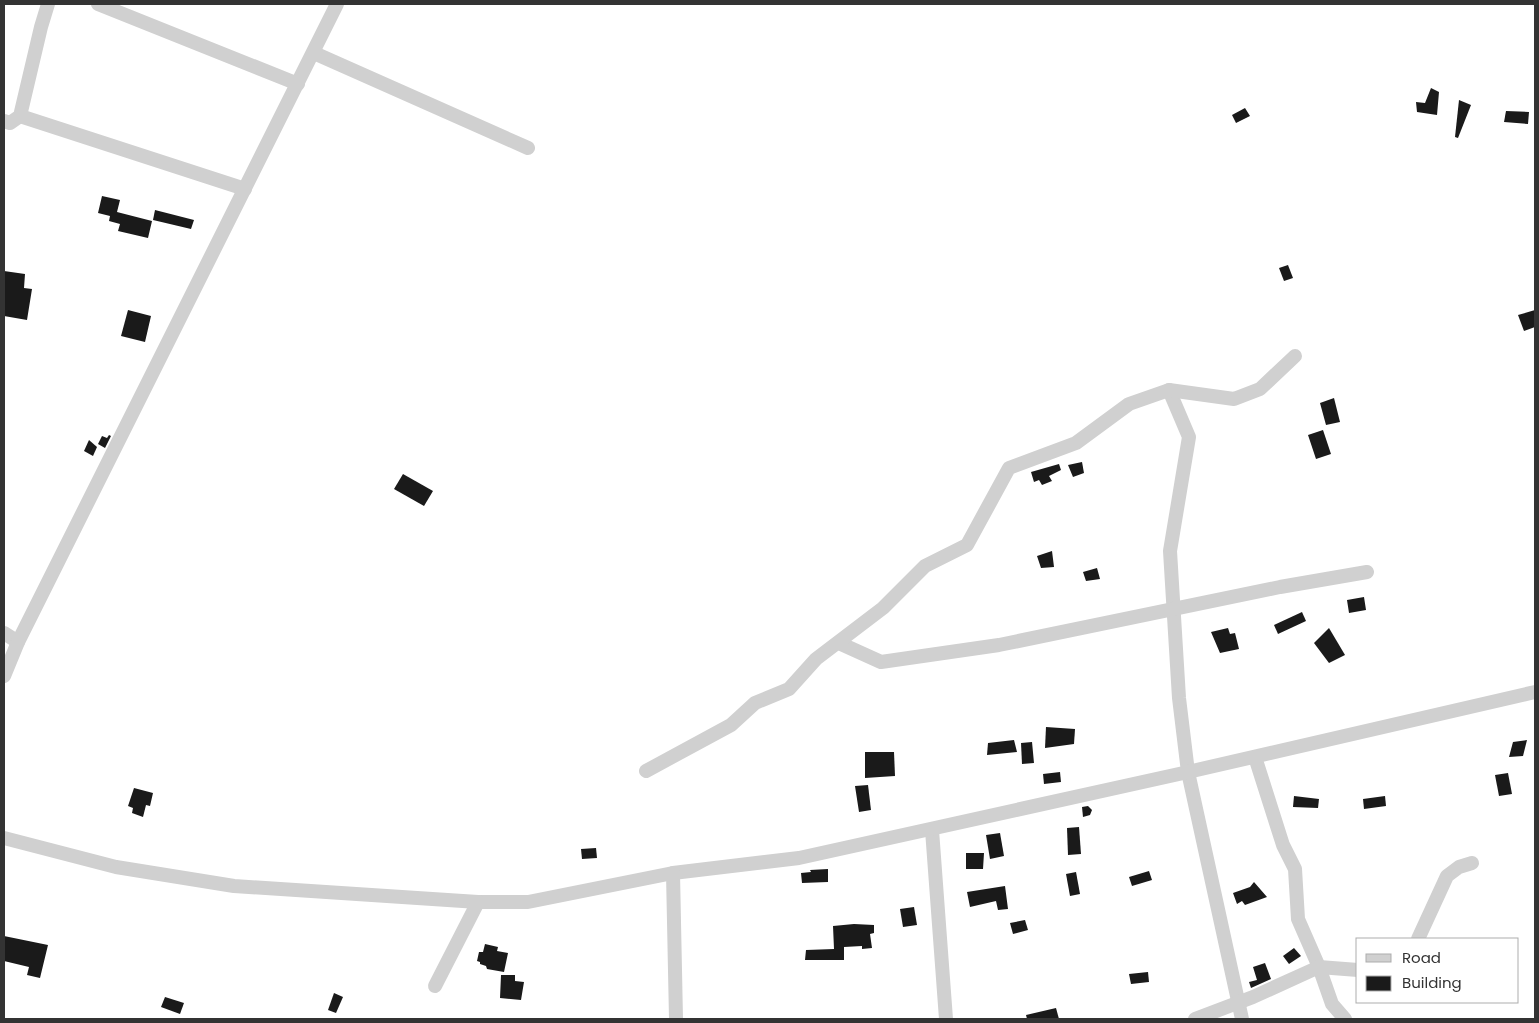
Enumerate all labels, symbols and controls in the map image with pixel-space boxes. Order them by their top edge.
legend [1356,938,1519,1003]
text: Road [1402,947,1441,968]
text: Building [1402,972,1462,993]

